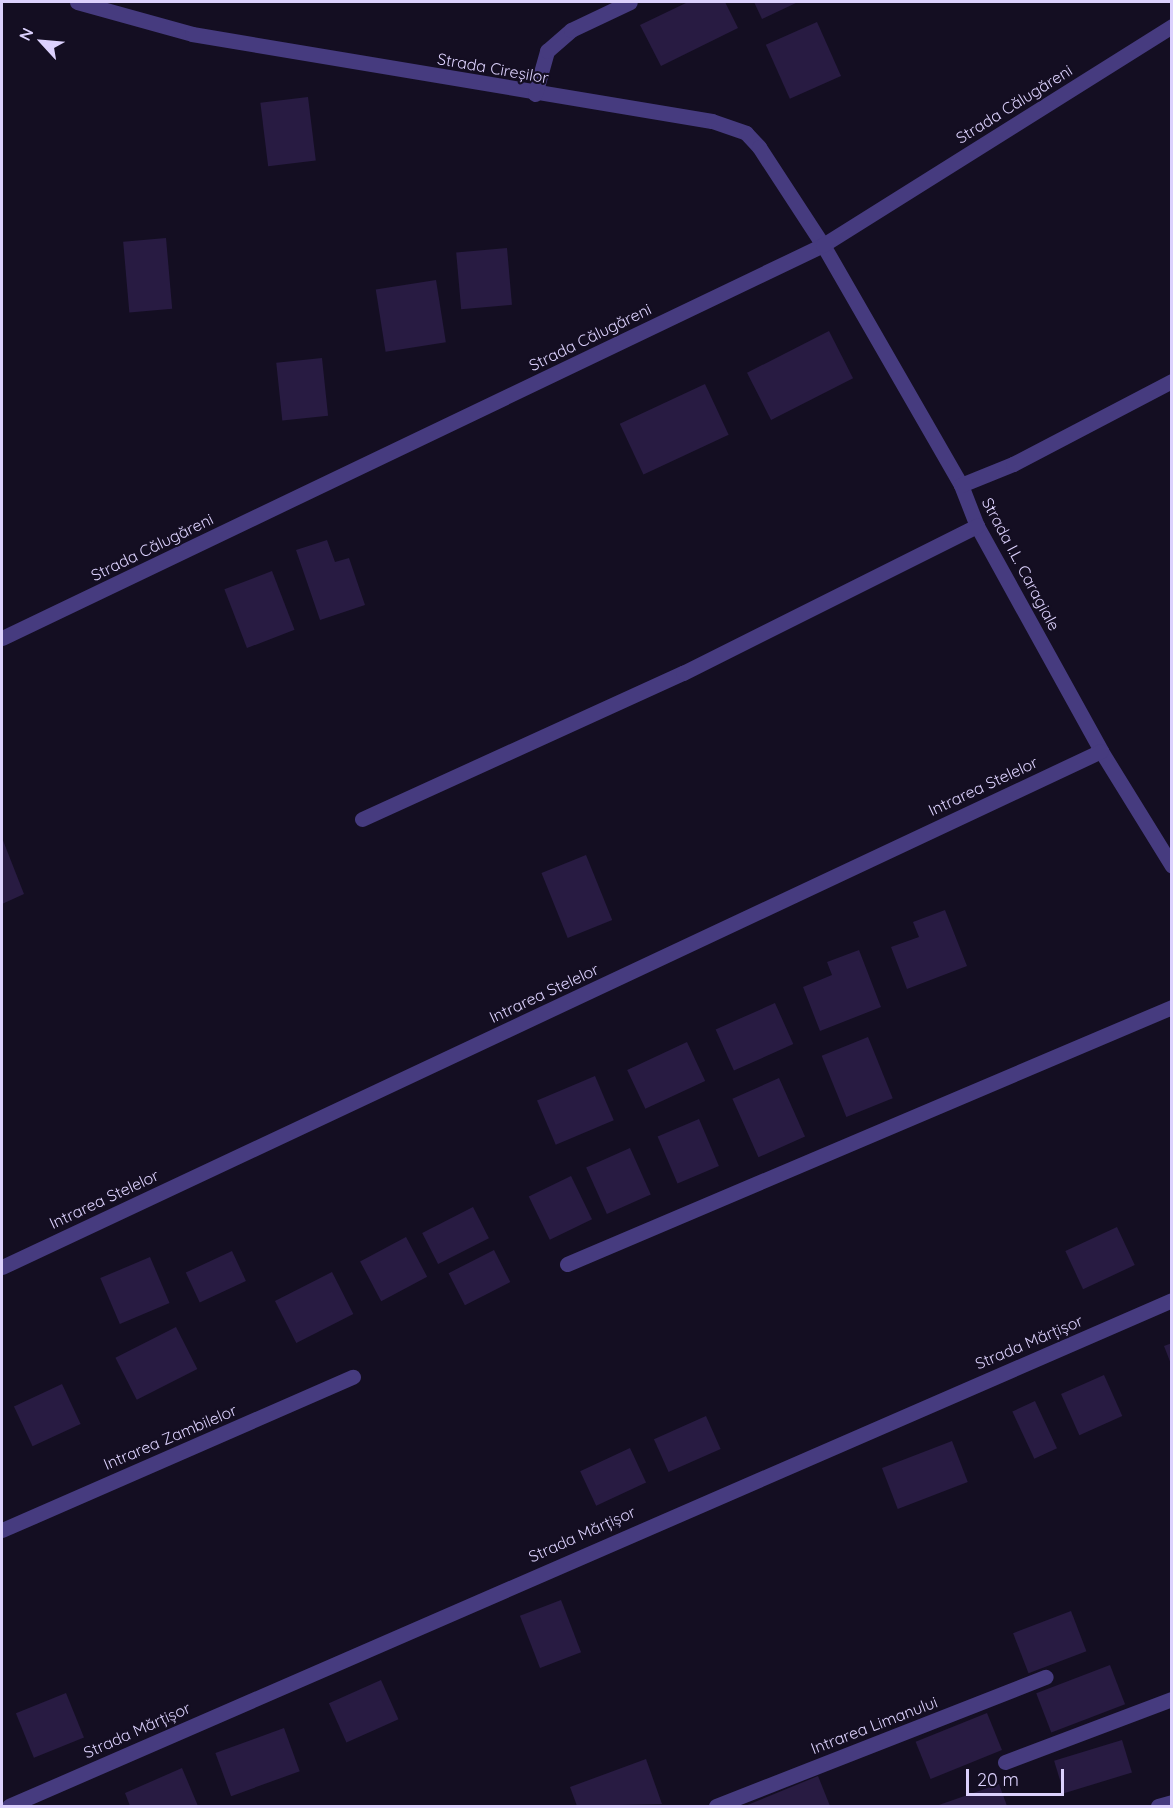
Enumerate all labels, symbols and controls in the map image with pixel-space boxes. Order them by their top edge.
north arrow [12,12,72,72]
text: N [14,24,37,44]
street label: Strada Cireșilor [436,49,550,87]
street label: Strada Călugăreni [952,60,1076,148]
street label: Strada Călugăreni [526,299,654,375]
street label: Strada I.L. Caragiale [978,494,1064,634]
street label: Strada Călugăreni [88,509,216,585]
street label: Intrarea Stelelor [925,752,1041,820]
street label: Intrarea Stelelor [486,959,602,1027]
street label: Intrarea Stelelor [46,1165,162,1233]
street label: Strada Mărțișor [972,1311,1086,1373]
street label: Intrarea Zambilelor [100,1400,240,1474]
street label: Strada Mărțișor [526,1502,638,1566]
street label: Intrarea Limanului [808,1692,940,1758]
street label: Strada Mărțișor [81,1698,193,1762]
scale bar [969,1757,1066,1795]
text: 20 m [977,1768,1019,1791]

